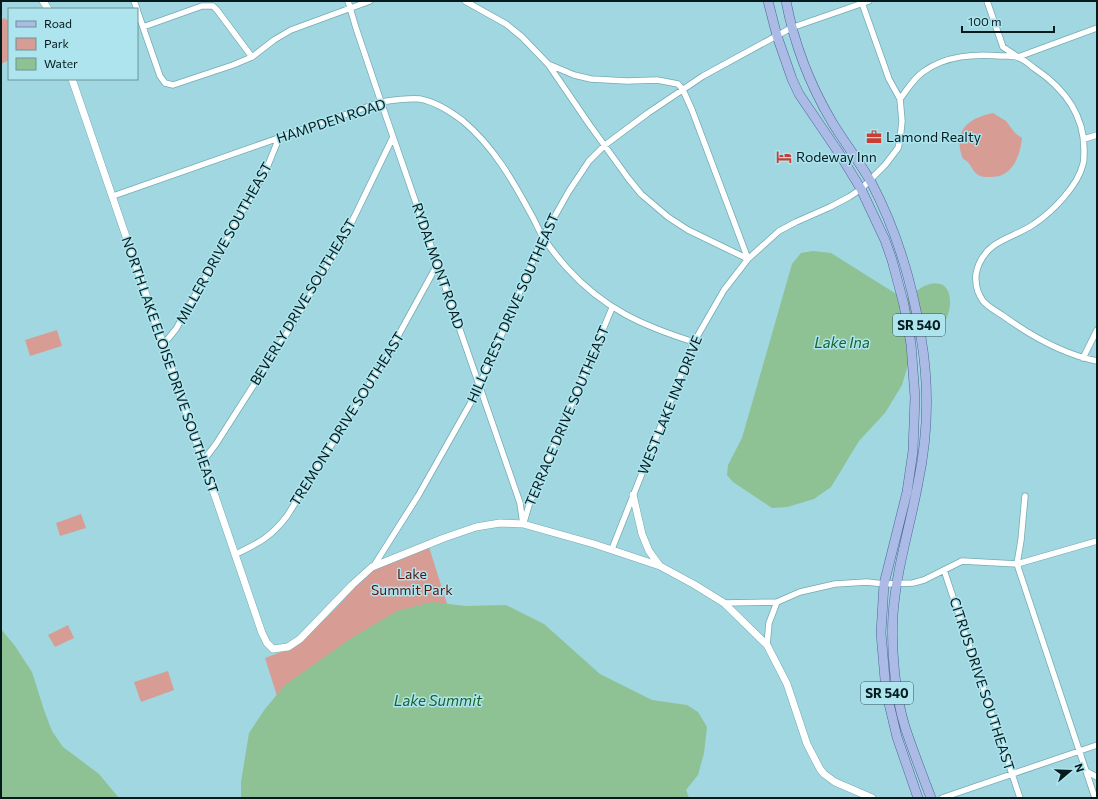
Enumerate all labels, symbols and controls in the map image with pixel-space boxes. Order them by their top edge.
legend [8,8,138,80]
scale bar [962,8,1054,34]
text: 100 m [968,14,1002,28]
text: Road [44,16,72,30]
text: Park [44,36,70,50]
text: Water [44,56,78,70]
street label: HAMPDEN ROAD [274,95,388,146]
office icon: Lamond Realty [865,128,883,146]
place label: Lamond Realty [886,128,981,145]
hotel icon: Rodeway Inn [775,148,793,166]
place label: Rodeway Inn [796,148,877,165]
street label: MILLER DRIVE SOUTHEAST [172,159,275,327]
street label: RYDALMONT ROAD [409,200,468,331]
street label: HILLCREST DRIVE SOUTHEAST [463,210,562,405]
street label: BEVERLY DRIVE SOUTHEAST [246,215,359,388]
street label: NORTH LAKE ELOISE DRIVE SOUTHEAST [118,234,223,495]
road number: SR 540 [893,314,945,336]
street label: TERRACE DRIVE SOUTHEAST [521,323,612,509]
street label: TREMONT DRIVE SOUTHEAST [286,329,407,509]
street label: WEST LAKE INA DRIVE [634,333,705,477]
water label: Lake Ina [814,333,870,351]
park label: Lake Summit Park [371,565,453,598]
street label: CITRUS DRIVE SOUTHEAST [946,595,1019,773]
road number: SR 540 [861,682,913,704]
water label: Lake Summit [394,691,483,709]
north arrow [1050,751,1090,791]
text: N [1072,762,1087,774]

